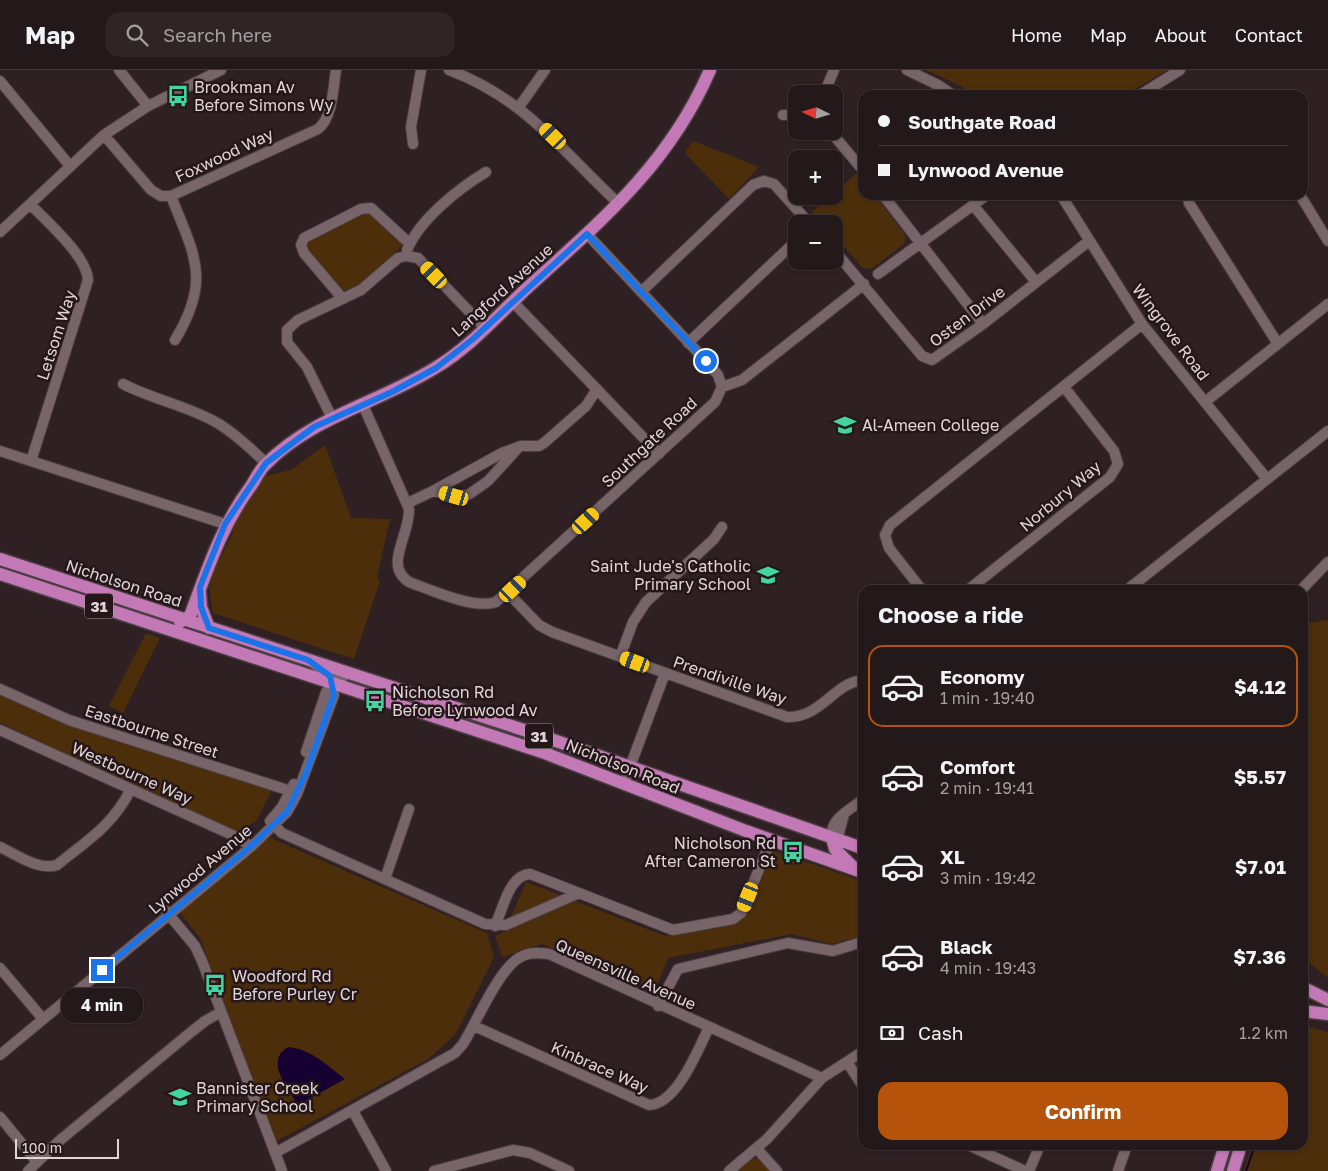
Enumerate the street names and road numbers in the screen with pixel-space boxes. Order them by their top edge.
street label: Foxwood Way [172,124,276,186]
street label: Langford Avenue [447,239,557,341]
street label: Wingrove Road [1128,280,1214,384]
street label: Osten Drive [925,281,1009,351]
street label: Letsom Way [32,288,80,382]
street label: Southgate Road [597,393,701,491]
street label: Norbury Way [1015,456,1105,536]
street label: Nicholson Road [63,555,185,611]
road number: 31 [85,594,113,618]
street label: Prendiville Way [671,651,789,709]
street label: Eastbourne Street [83,700,221,762]
road number: 31 [525,724,553,748]
street label: Nicholson Road [563,734,683,798]
street label: Westbourne Way [69,737,195,809]
street label: Lynwood Avenue [144,820,256,918]
street label: Queensville Avenue [553,934,699,1014]
street label: Kinbrace Way [548,1037,652,1097]

